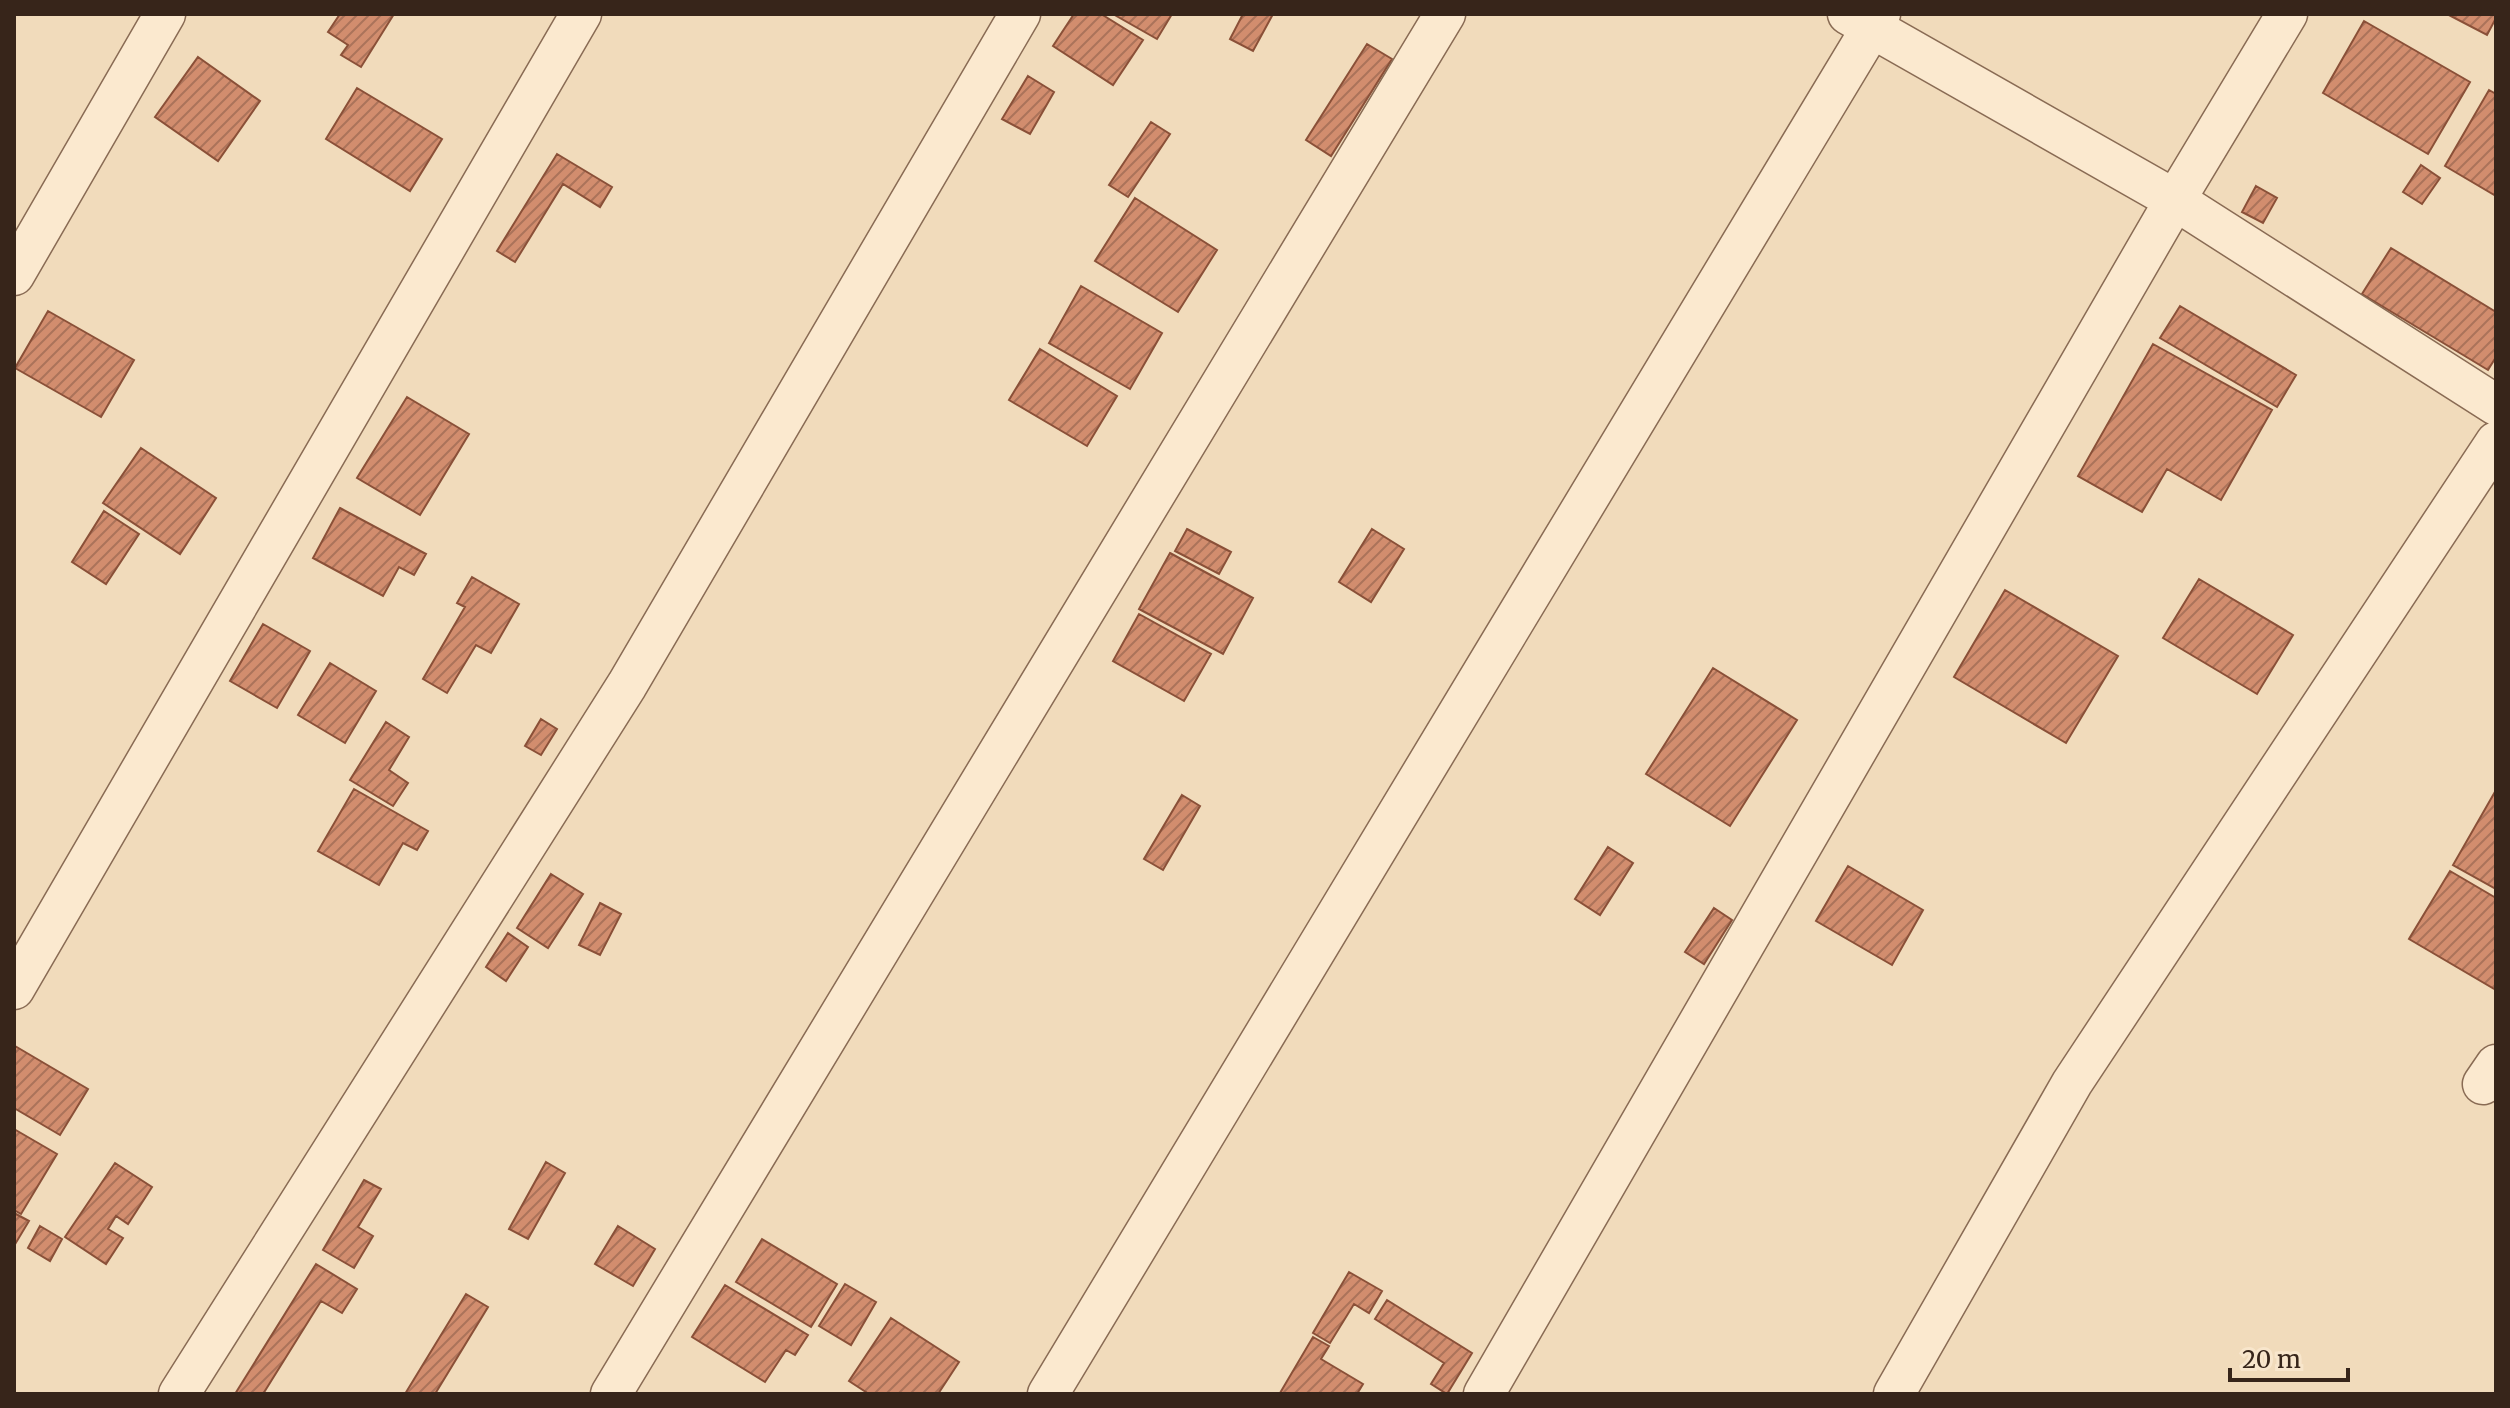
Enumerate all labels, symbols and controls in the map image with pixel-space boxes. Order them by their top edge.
scale bar [2230,1332,2348,1382]
text: 20 m [2242,1344,2301,1375]

